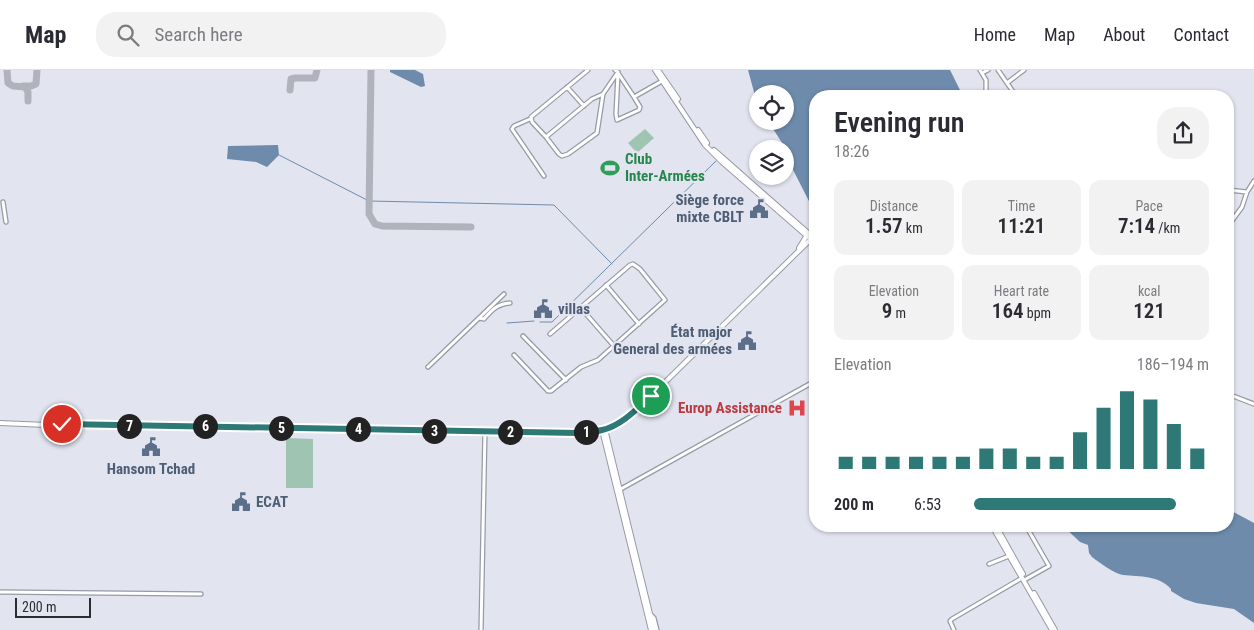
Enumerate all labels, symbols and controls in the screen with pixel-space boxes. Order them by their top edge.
search box [96,12,446,57]
text: Map [25,21,66,49]
icon: search [114,21,142,49]
text: Search here [154,23,243,46]
text: Home [974,24,1016,45]
text: Map [1044,24,1075,45]
text: About [1103,24,1145,45]
text: Contact [1173,24,1229,45]
map controls [749,85,794,185]
button: locate [749,85,794,130]
text: Evening run [834,106,964,139]
button: share [1157,107,1209,159]
button: layers [749,140,794,185]
text: 18:26 [834,142,869,161]
place label: Club Inter-Armées [625,150,705,185]
sports icon: Club Inter-Armées [599,157,621,179]
place label: Siège force mixte CBLT [675,191,744,226]
public building icon: Siège force mixte CBLT [748,198,770,220]
text: Distance [870,198,918,214]
text: Time [1008,198,1035,214]
text: Pace [1135,198,1163,214]
text: 1.57 [865,214,903,238]
text: 11:21 [998,214,1045,238]
text: 7:14 [1118,214,1155,238]
text: km [903,220,923,236]
text: /km [1155,220,1180,236]
text: Elevation [869,283,919,299]
text: Heart rate [994,283,1049,299]
text: kcal [1138,283,1160,299]
public building icon: villas [532,298,554,320]
text: 9 [882,299,892,323]
text: 164 [992,299,1024,323]
text: 121 [1133,299,1165,323]
place label: villas [558,300,590,318]
text: m [892,305,906,321]
text: bpm [1024,305,1051,321]
place label: État major General des armées [613,323,732,358]
public building icon: État major General des armées [736,330,758,352]
text: Elevation [834,355,892,374]
text: 186–194 m [1137,355,1209,374]
pin [630,375,672,417]
icon: arrive [637,382,665,410]
hospital icon: Europ Assistance [786,397,808,419]
place label: Europ Assistance [678,399,782,417]
pin [41,403,83,445]
icon: check [48,410,76,438]
pin: 7 [116,414,142,438]
pin: 6 [192,414,218,438]
pin: 5 [268,416,294,440]
pin: 4 [346,416,370,442]
text: 7 [126,418,133,434]
text: 6 [202,418,209,434]
pin: 3 [422,418,446,444]
text: 5 [278,420,285,436]
pin: 2 [498,420,522,444]
pin: 1 [574,420,598,444]
text: 4 [355,421,362,437]
text: 3 [431,423,438,439]
text: 2 [507,424,514,440]
text: 1 [583,424,590,440]
public building icon: Hansom Tchad [140,436,162,458]
place label: Hansom Tchad [107,460,195,478]
public building icon: ECAT [230,491,252,513]
place label: ECAT [256,493,288,511]
text: 200 m [834,495,874,514]
text: 6:53 [914,495,941,514]
scale bar [15,595,91,618]
text: 200 m [22,599,57,615]

